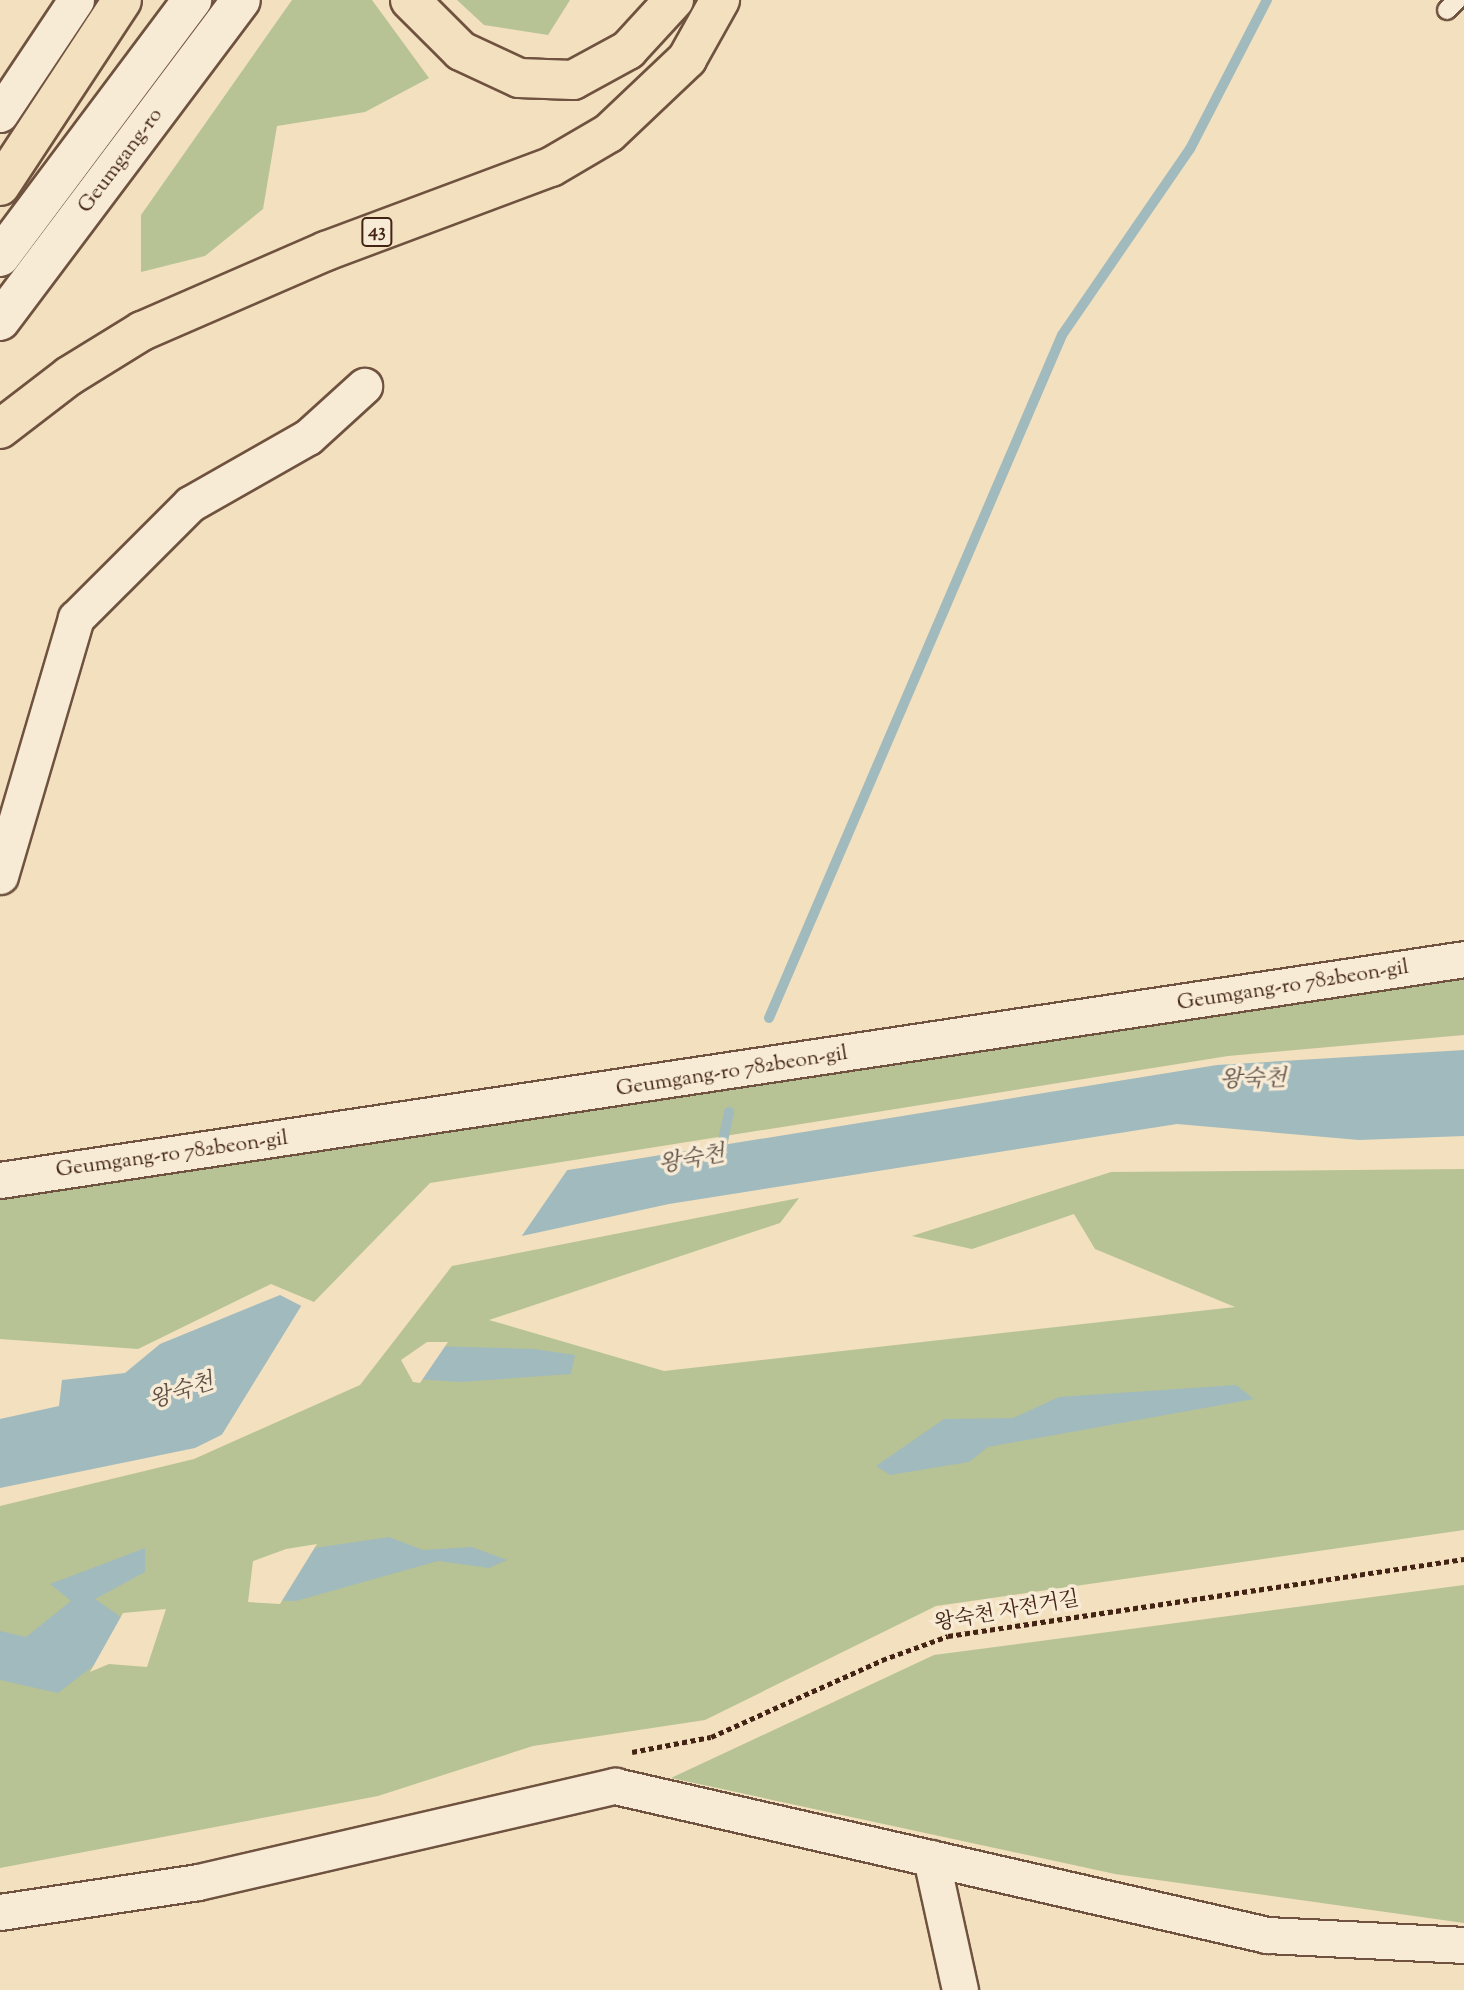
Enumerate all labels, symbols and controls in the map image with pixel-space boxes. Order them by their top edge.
street label: Geumgang-ro [73,104,169,218]
road number: 43 [361,216,393,248]
street label: Geumgang-ro 782beon-gil [1175,955,1411,1017]
street label: Geumgang-ro 782beon-gil [614,1041,850,1103]
water label: 왕숙천 [1219,1067,1287,1095]
street label: Geumgang-ro 782beon-gil [54,1126,290,1184]
water label: 왕숙천 [657,1142,727,1180]
water label: 왕숙천 [146,1370,218,1416]
street label: 왕숙천 자전거길 [933,1587,1081,1637]

